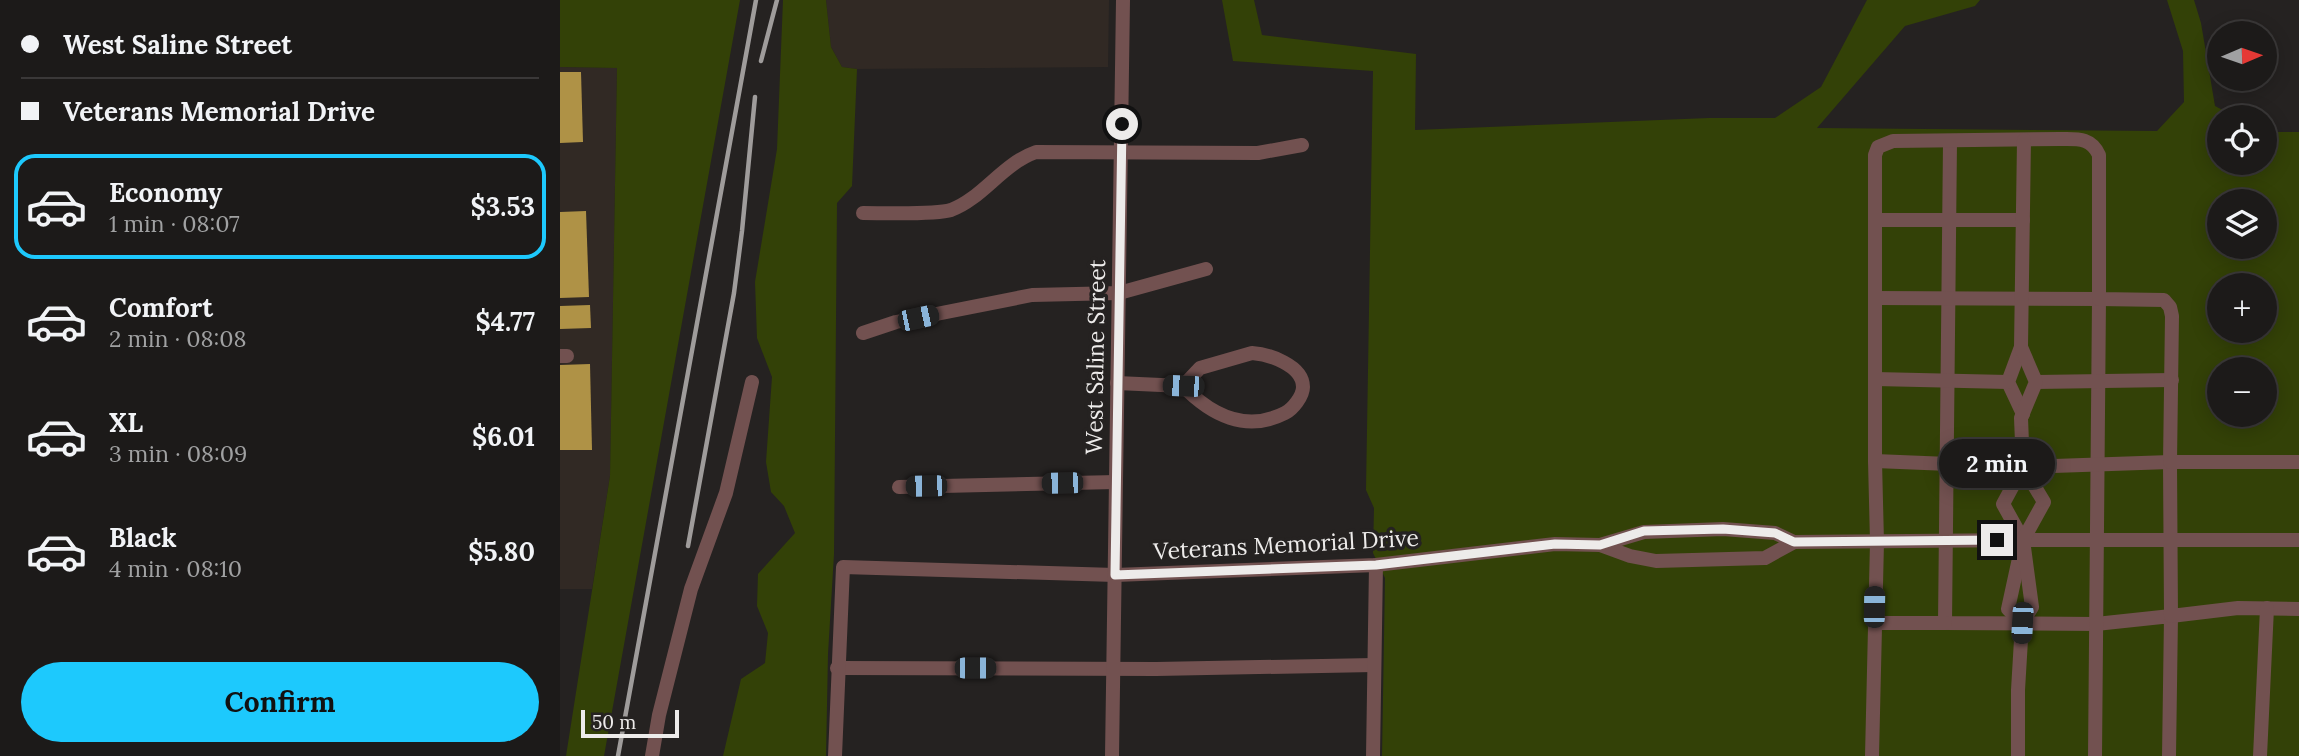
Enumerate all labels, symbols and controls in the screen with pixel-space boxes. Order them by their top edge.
north arrow [2207,21,2277,91]
map controls [2207,21,2277,427]
text: West Saline Street [63,28,292,61]
text: Veterans Memorial Drive [63,95,375,128]
button: locate [2207,105,2277,175]
route start [1106,108,1138,140]
icon: car [25,175,88,238]
text: Economy [109,176,222,209]
button: layers [2207,189,2277,259]
text: $3.53 [470,190,535,223]
text: 1 min · 08:07 [109,209,240,238]
street label: West Saline Street [1079,259,1111,455]
button: + [2207,273,2277,343]
icon: car [25,290,88,353]
text: Comfort [109,291,213,324]
car [896,303,941,333]
text: $4.77 [475,305,535,338]
text: 2 min · 08:08 [109,324,246,353]
button: − [2207,357,2277,427]
car [1162,375,1205,397]
icon: car [25,405,88,468]
text: XL [109,406,143,439]
text: $6.01 [472,420,535,453]
callout: 2 min [1939,438,2055,488]
text: 3 min · 08:09 [109,439,247,468]
text: 2 min [1966,449,2028,478]
car [1041,472,1084,494]
car [905,475,948,497]
icon: car [25,520,88,583]
text: Black [109,521,177,554]
street label: Veterans Memorial Drive [1152,523,1419,565]
route end [1981,524,2013,556]
text: $5.80 [468,535,535,568]
text: 4 min · 08:10 [109,554,242,583]
car [1864,586,1885,628]
car [2011,601,2034,645]
car [955,658,997,679]
button: Confirm [21,662,539,742]
scale bar [581,707,679,739]
text: 50 m [592,710,636,734]

